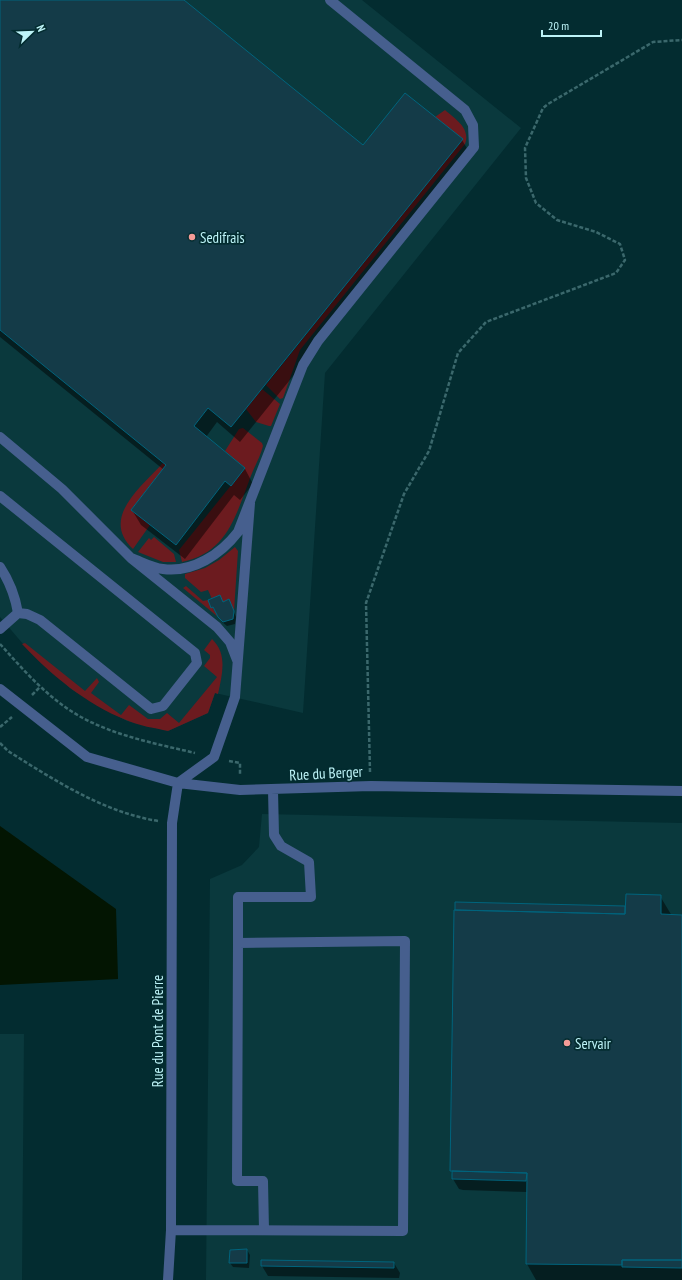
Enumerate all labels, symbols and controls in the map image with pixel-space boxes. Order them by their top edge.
north arrow [12,12,52,52]
scale bar [542,12,601,38]
text: 20 m [548,18,569,33]
text: N [34,23,49,34]
place label: Sedifrais [200,228,245,247]
marker: Sedifrais [187,232,197,242]
street label: Rue du Berger [289,762,364,784]
street label: Rue du Pont de Pierre [148,975,167,1087]
place label: Servair [575,1034,612,1053]
marker: Servair [562,1038,572,1048]

